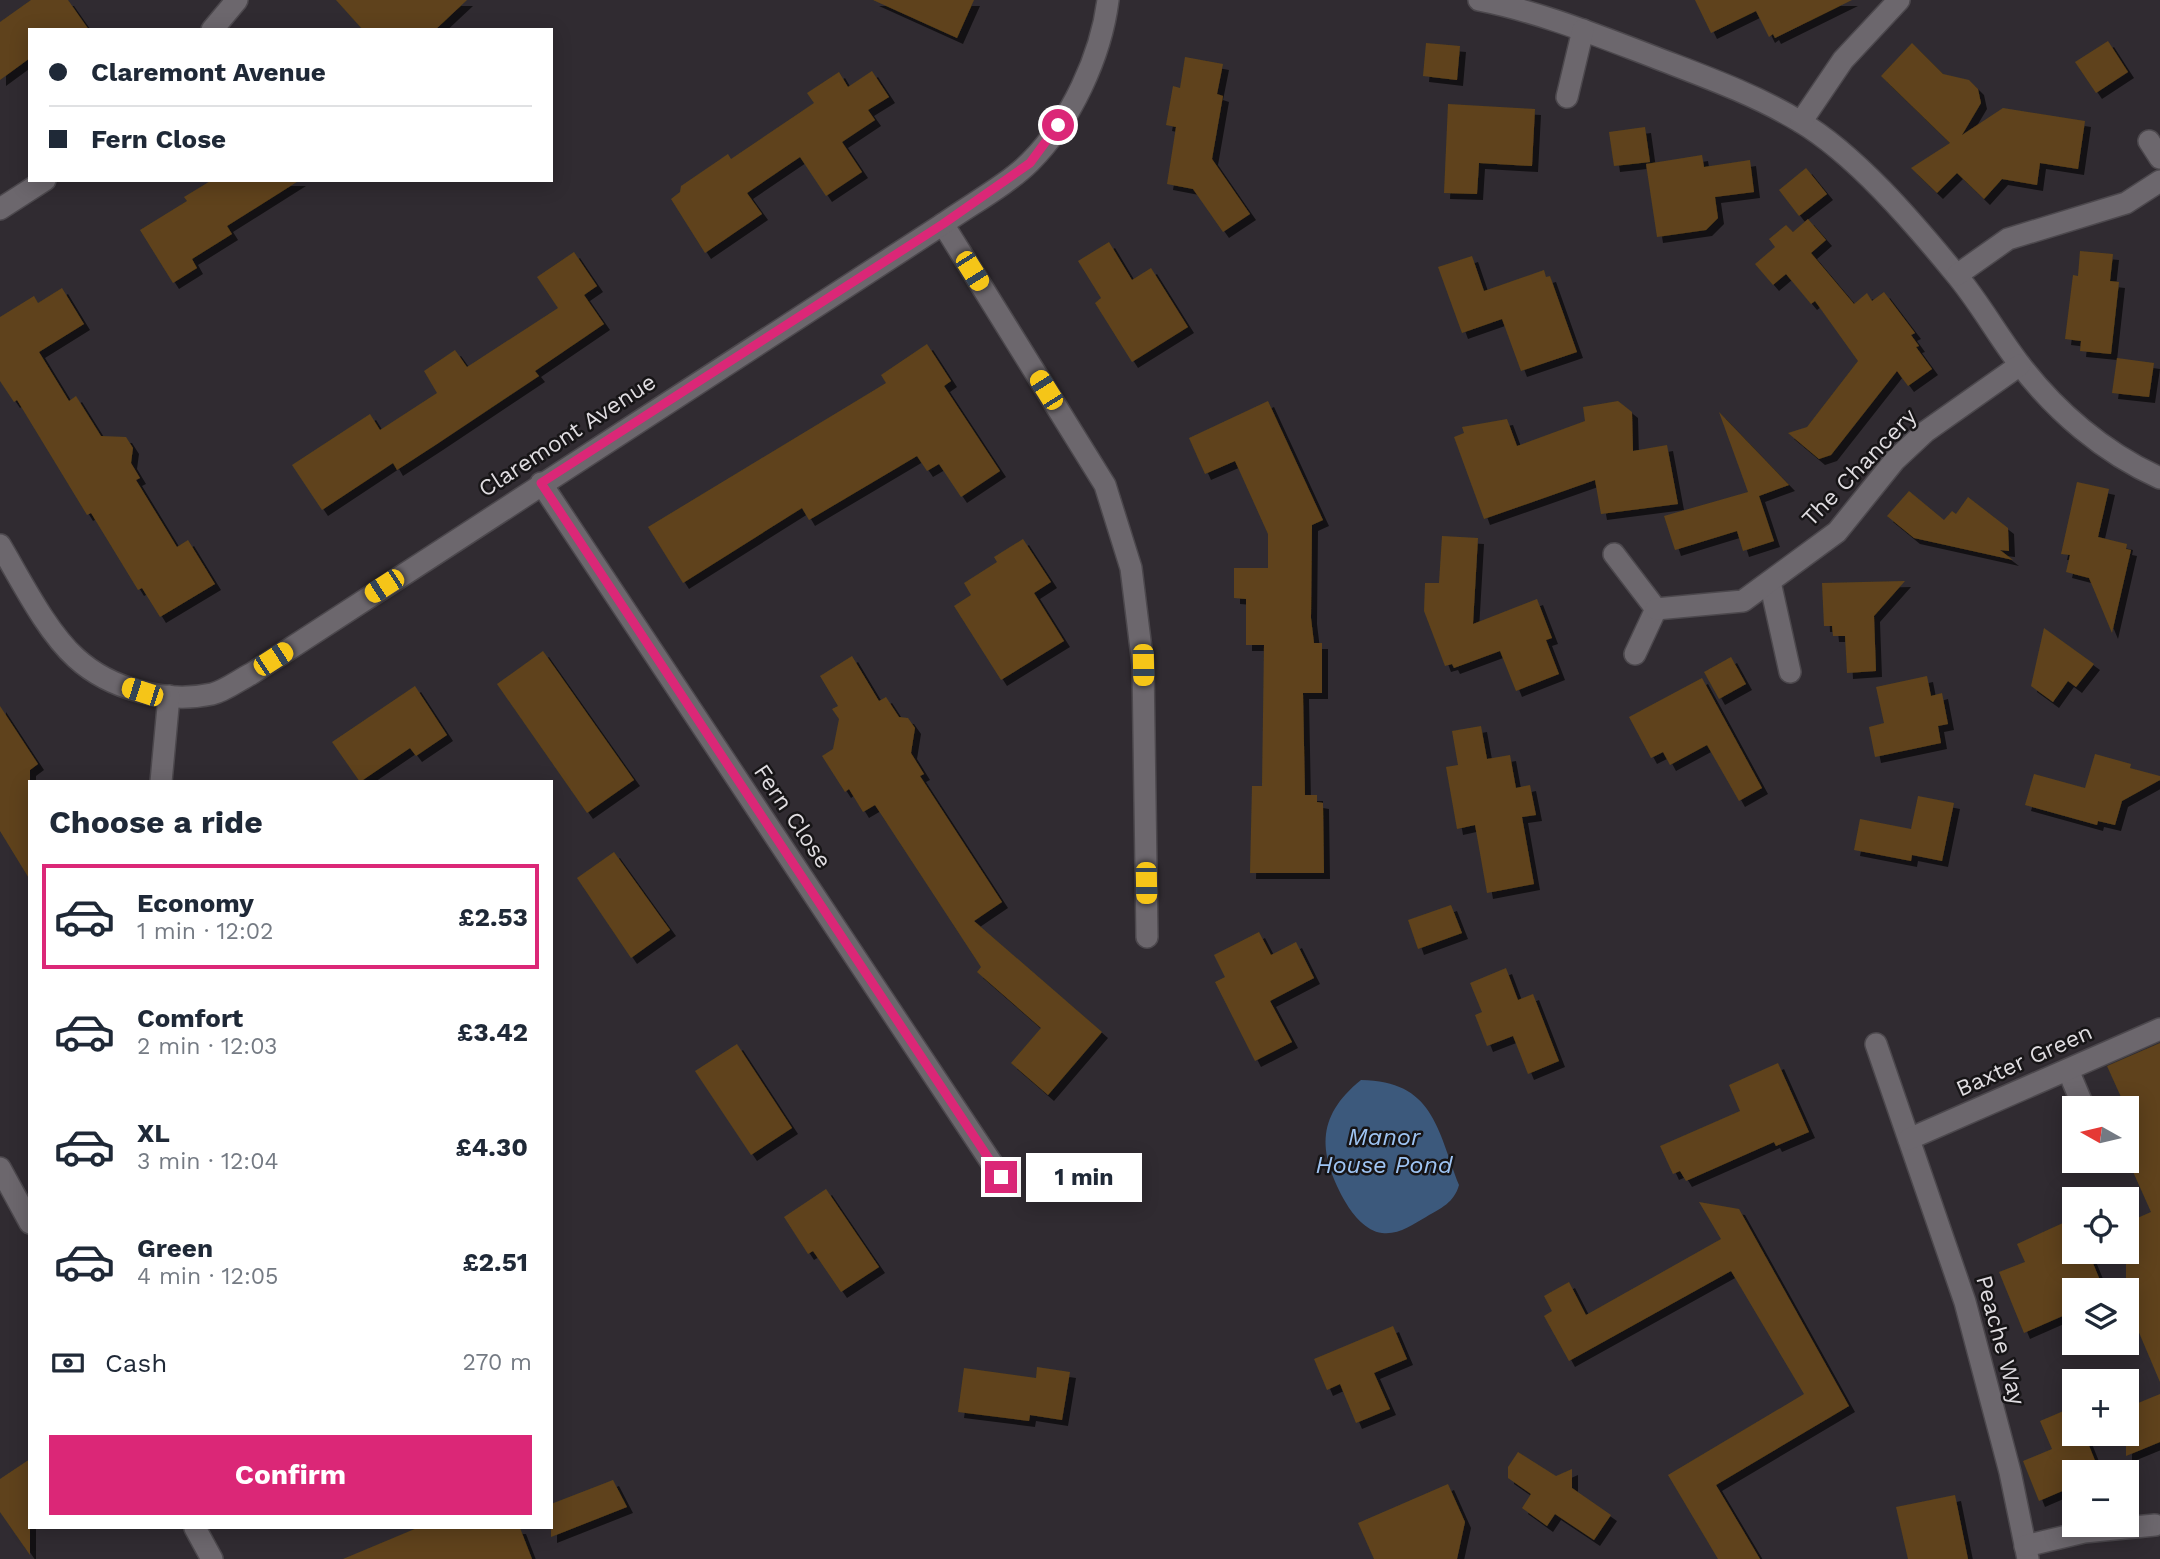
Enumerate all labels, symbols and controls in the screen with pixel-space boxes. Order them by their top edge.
text: Claremont Avenue [91,57,326,87]
route start [1042,109,1074,141]
text: Fern Close [91,124,226,154]
car [952,248,993,294]
car [1026,367,1067,413]
street label: Claremont Avenue [474,368,661,503]
street label: The Chancery [1796,403,1922,532]
car [361,566,408,606]
car [250,639,297,679]
car [1133,644,1154,686]
car [119,676,166,708]
street label: Fern Close [748,759,837,873]
text: Choose a ride [49,803,263,841]
car [1136,862,1157,904]
icon: car [53,885,116,948]
text: Economy [137,888,254,918]
text: £2.53 [458,902,528,932]
text: 1 min · 12:02 [137,918,273,945]
icon: car [53,1000,116,1063]
text: Comfort [137,1003,243,1033]
text: £3.42 [457,1017,528,1047]
street label: Baxter Green [1952,1018,2097,1103]
text: 2 min · 12:03 [137,1033,277,1060]
north arrow [2062,1096,2138,1172]
map controls [2062,1096,2139,1537]
icon: car [53,1115,116,1178]
text: XL [137,1118,170,1148]
water label: Manor House Pond [1315,1123,1454,1179]
text: £4.30 [455,1132,528,1162]
text: 3 min · 12:04 [137,1148,279,1175]
callout: 1 min [1026,1152,1141,1202]
route end [985,1161,1017,1193]
text: 1 min [1054,1164,1114,1191]
button: locate [2062,1187,2139,1264]
icon: car [53,1230,116,1293]
text: Green [137,1233,213,1263]
text: £2.51 [462,1247,528,1277]
text: 4 min · 12:05 [137,1263,278,1290]
street label: Peache Way [1970,1272,2031,1408]
button: layers [2062,1278,2139,1355]
icon: cash [49,1344,87,1382]
text: Cash [105,1348,167,1378]
text: 270 m [463,1349,532,1376]
button: + [2062,1369,2139,1446]
button: Confirm [49,1435,532,1515]
button: − [2062,1460,2139,1537]

